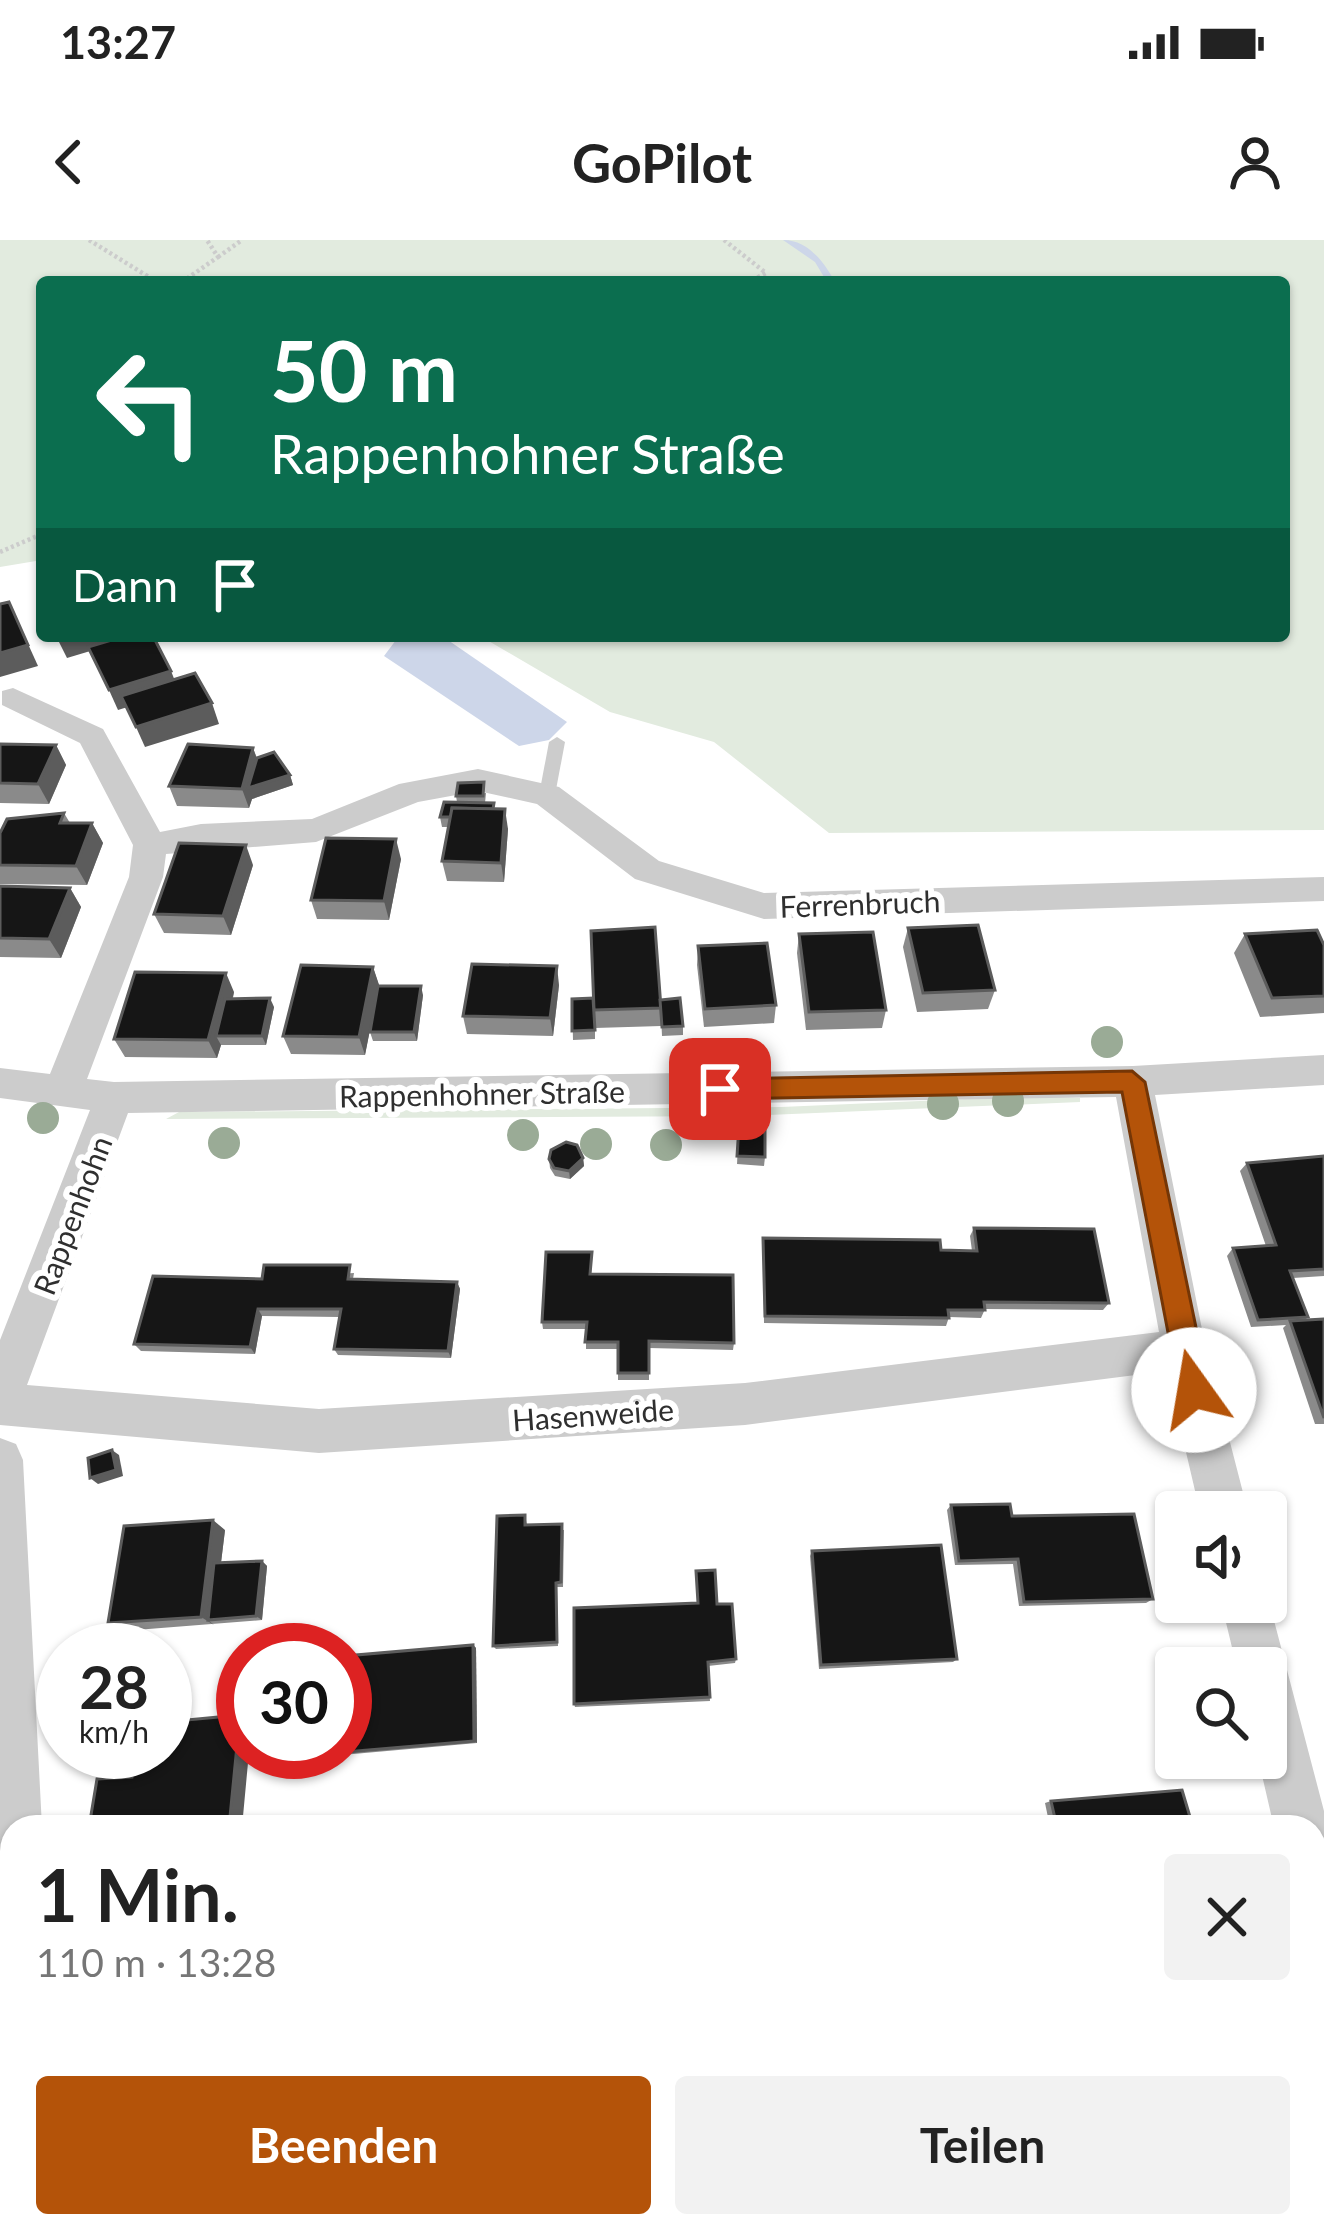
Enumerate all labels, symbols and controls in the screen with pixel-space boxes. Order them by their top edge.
text: 13:27 [60,15,176,69]
icon: back [36,129,102,195]
icon: person [1222,129,1288,195]
text: GoPilot [572,130,752,195]
text: 50 m [270,319,458,420]
icon: left [72,324,228,480]
text: Rappenhohner Straße [270,421,785,486]
icon: arrive [202,552,268,618]
text: Dann [72,558,178,612]
street label: Ferrenbruch [779,882,941,924]
pin [669,1038,771,1140]
icon: arrive [687,1056,753,1122]
street label: Rappenhohner Straße [339,1073,625,1113]
street label: Rappenhohn [25,1131,119,1299]
position arrow [1131,1327,1257,1453]
street label: Hasenweide [511,1390,675,1438]
map controls [1155,1491,1287,1779]
button: sound [1155,1491,1287,1623]
speed limit sign: 30 [216,1623,372,1779]
button: search [1155,1647,1287,1779]
text: 28 [79,1650,149,1722]
text: km/h [79,1713,149,1749]
text: 1 Min. [36,1851,239,1937]
button: close [1164,1854,1290,1980]
text: 110 m · 13:28 [36,1939,276,1985]
button: Beenden [36,2076,651,2214]
button: Teilen [675,2076,1290,2214]

